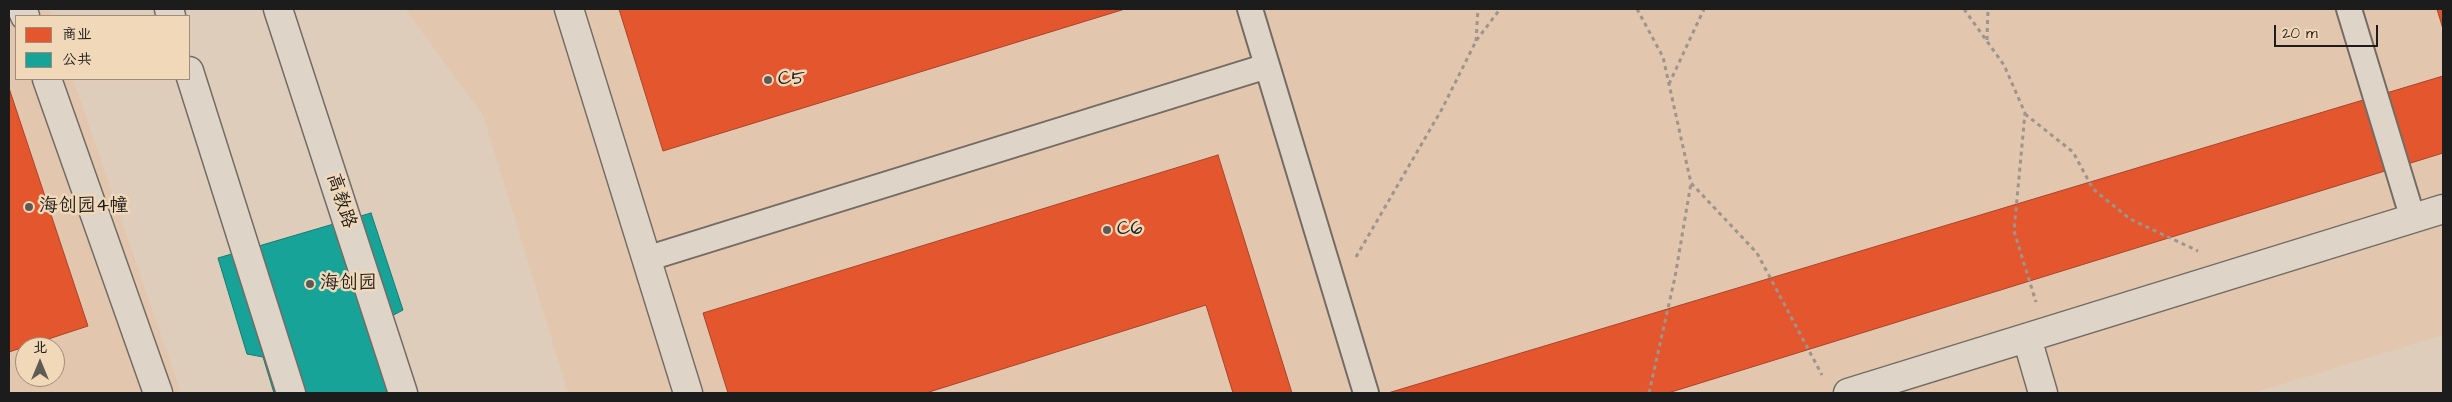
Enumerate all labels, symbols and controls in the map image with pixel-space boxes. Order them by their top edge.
legend [15,15,190,80]
scale bar [2277,15,2381,47]
text: 20 m [2282,23,2318,44]
text: 商业 [62,24,92,45]
text: 公共 [62,49,92,70]
place label: C5 [778,69,805,91]
marker: C5 [762,74,774,86]
street label: 高教路 [320,170,360,232]
place label: 海创园4幢 [39,196,128,218]
marker: 海创园4幢 [23,201,35,213]
place label: C6 [1117,219,1142,241]
marker: C6 [1101,224,1113,236]
place label: 海创园 [320,273,377,295]
marker: 海创园 [304,278,316,290]
north arrow [15,337,65,387]
text: 北 [33,338,47,358]

